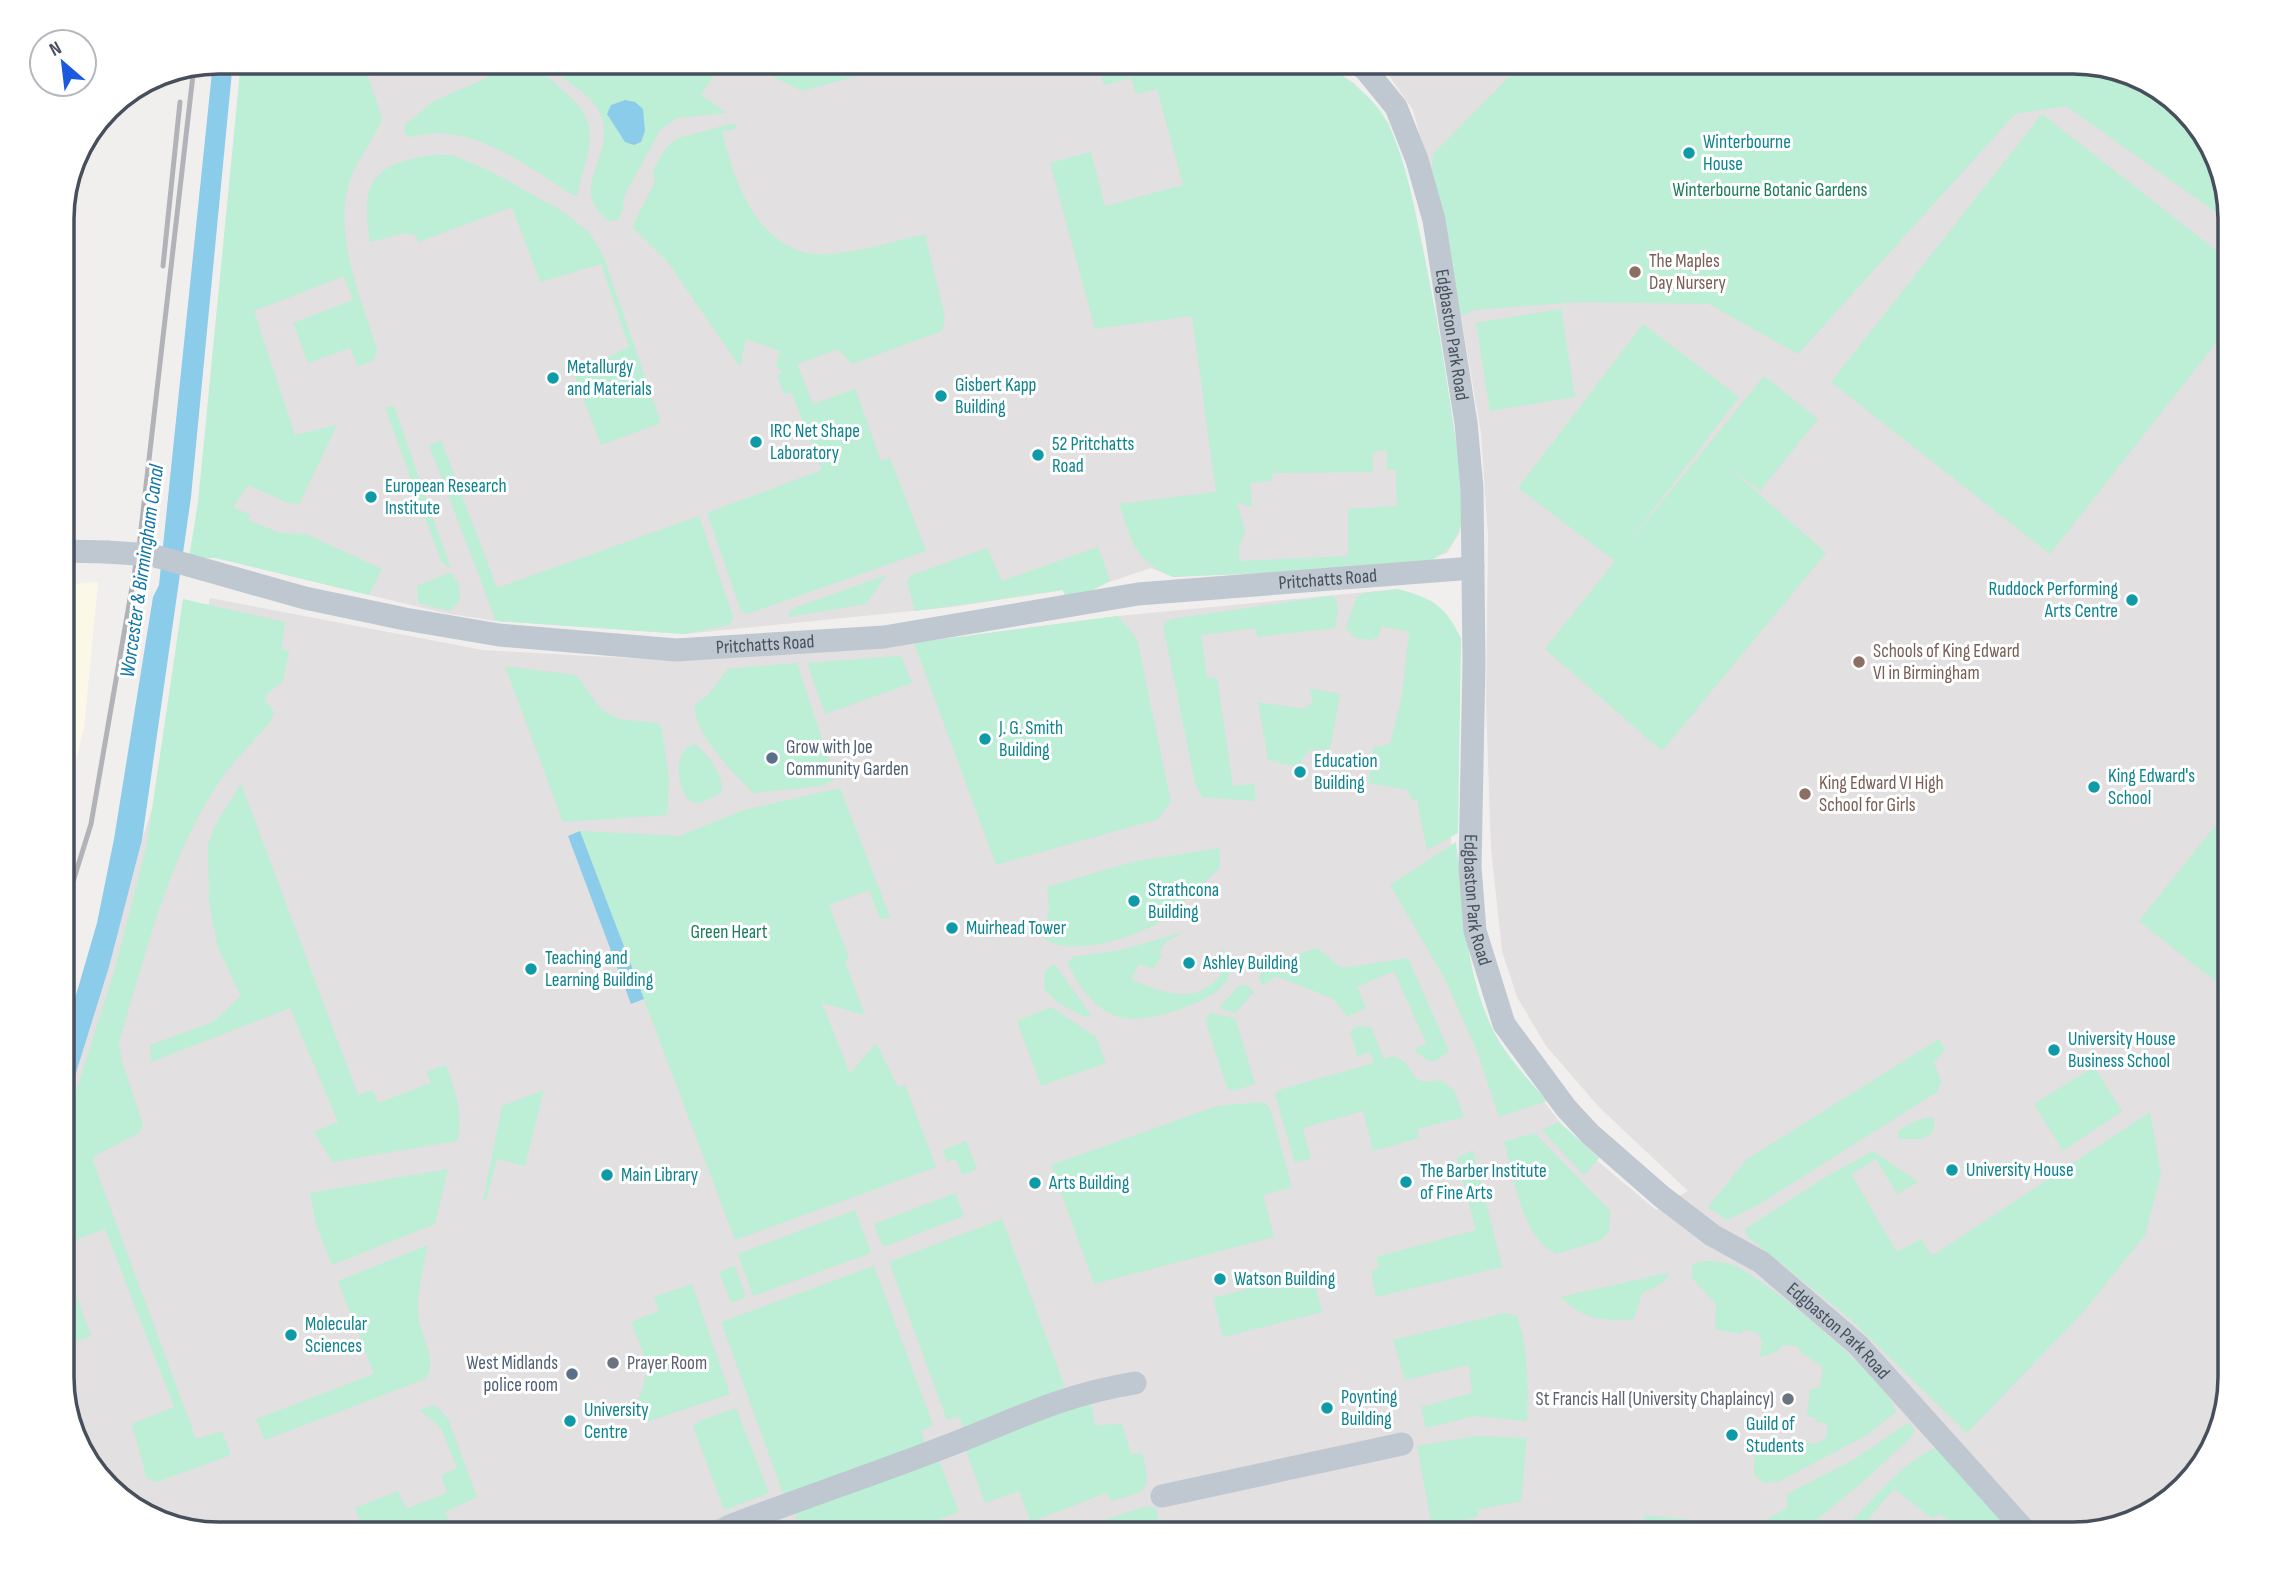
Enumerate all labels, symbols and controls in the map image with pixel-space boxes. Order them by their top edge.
north arrow [28,28,98,98]
text: N [46,37,66,62]
place label: Winterbourne House [1703,131,1791,176]
marker: Winterbourne House [1681,145,1697,161]
park label: Winterbourne Botanic Gardens [1673,179,1868,202]
place label: The Maples Day Nursery [1649,250,1727,295]
marker: The Maples Day Nursery [1627,264,1643,280]
street label: Edgbaston Park Road [1430,267,1474,402]
place label: Metallurgy and Materials [567,356,652,401]
marker: Metallurgy and Materials [545,370,561,386]
place label: Gisbert Kapp Building [955,374,1036,419]
marker: Gisbert Kapp Building [933,388,949,404]
place label: IRC Net Shape Laboratory [770,420,860,465]
place label: 52 Pritchatts Road [1052,433,1135,478]
marker: IRC Net Shape Laboratory [748,434,764,450]
marker: 52 Pritchatts Road [1030,447,1046,463]
water label: Worcester & Birmingham Canal [115,462,169,679]
place label: European Research Institute [385,475,507,520]
marker: European Research Institute [363,489,379,505]
street label: Pritchatts Road [1278,564,1378,595]
place label: Ruddock Performing Arts Centre [1988,578,2118,623]
marker: Ruddock Performing Arts Centre [2124,592,2140,608]
street label: Pritchatts Road [715,630,815,659]
place label: Schools of King Edward VI in Birmingham [1873,640,2020,685]
marker: Schools of King Edward VI in Birmingham [1851,654,1867,670]
place label: J. G. Smith Building [998,717,1063,762]
marker: J. G. Smith Building [977,731,993,747]
place label: Grow with Joe Community Garden [786,736,909,781]
marker: Grow with Joe Community Garden [764,750,780,766]
place label: Education Building [1314,750,1378,795]
marker: Education Building [1292,764,1308,780]
place label: King Edward's School [2108,765,2195,810]
place label: King Edward VI High School for Girls [1819,772,1944,817]
marker: King Edward's School [2086,779,2102,795]
marker: King Edward VI High School for Girls [1797,786,1813,802]
street label: Edgbaston Park Road [1458,834,1497,968]
place label: Strathcona Building [1148,879,1219,924]
marker: Strathcona Building [1126,893,1142,909]
place label: Muirhead Tower [966,917,1067,940]
marker: Muirhead Tower [944,920,960,936]
park label: Green Heart [690,921,768,944]
place label: Teaching and Learning Building [545,947,654,992]
place label: Ashley Building [1202,952,1299,975]
marker: Ashley Building [1181,955,1197,971]
marker: Teaching and Learning Building [523,961,539,977]
place label: University House Business School [2068,1028,2176,1073]
marker: University House Business School [2046,1042,2062,1058]
place label: University House [1966,1159,2074,1182]
place label: The Barber Institute of Fine Arts [1420,1160,1547,1205]
marker: University House [1944,1162,1960,1178]
place label: Main Library [621,1164,699,1187]
marker: Main Library [599,1167,615,1183]
place label: Arts Building [1048,1172,1130,1195]
marker: The Barber Institute of Fine Arts [1398,1174,1414,1190]
marker: Arts Building [1027,1175,1043,1191]
place label: Watson Building [1234,1268,1336,1291]
marker: Watson Building [1212,1271,1228,1287]
street label: Edgbaston Park Road [1782,1277,1895,1384]
place label: Molecular Sciences [305,1313,368,1358]
marker: Molecular Sciences [283,1327,299,1343]
place label: West Midlands police room [466,1352,558,1397]
place label: Prayer Room [627,1352,707,1375]
marker: Prayer Room [605,1355,621,1371]
marker: West Midlands police room [564,1366,580,1382]
place label: Poynting Building [1341,1386,1398,1431]
place label: St Francis Hall (University Chaplaincy) [1536,1388,1774,1411]
marker: St Francis Hall (University Chaplaincy) [1780,1391,1796,1407]
place label: University Centre [584,1399,649,1444]
marker: Poynting Building [1319,1400,1335,1416]
marker: University Centre [562,1413,578,1429]
place label: Guild of Students [1746,1413,1804,1458]
marker: Guild of Students [1724,1427,1740,1443]

